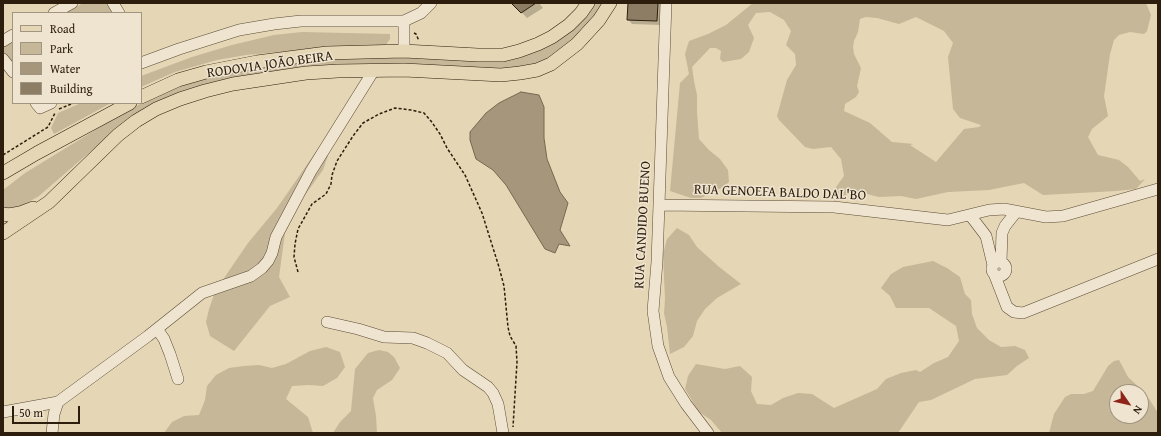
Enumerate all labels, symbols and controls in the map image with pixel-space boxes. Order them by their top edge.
legend [12,12,142,104]
text: Road [50,20,75,37]
text: Park [50,40,73,57]
street label: RODOVIA JOÃO BEIRA [206,48,334,82]
text: Water [50,60,80,77]
text: Building [50,80,93,97]
street label: RUA CANDIDO BUENO [631,161,655,289]
street label: RUA GENOEFA BALDO DAL'BO [694,182,866,204]
north arrow [1109,384,1149,424]
scale bar [14,398,82,424]
text: N [1129,403,1147,418]
text: 50 m [19,404,43,421]

